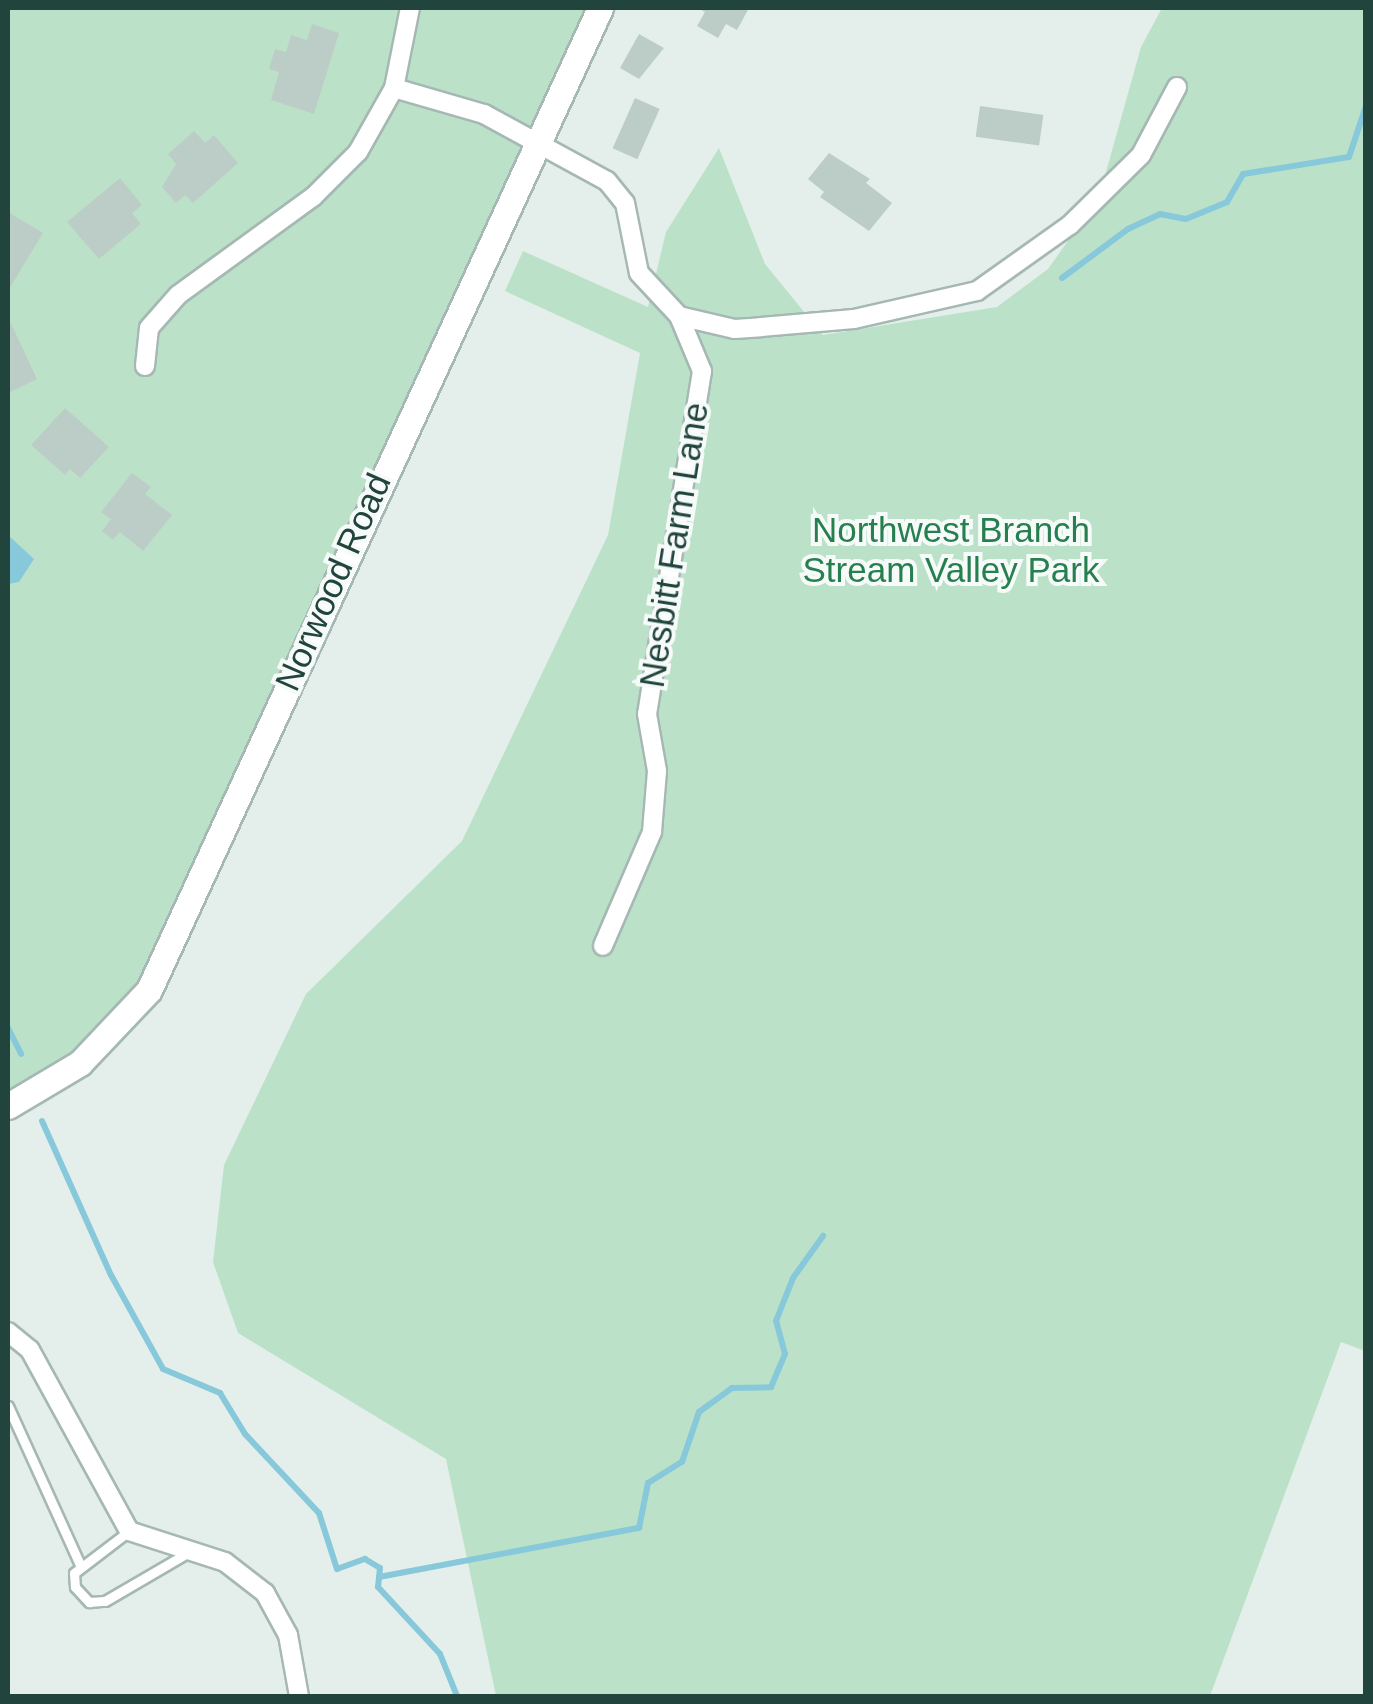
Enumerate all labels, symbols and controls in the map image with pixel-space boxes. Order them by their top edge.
street label: Nesbitt Farm Lane [631,400,717,690]
street label: Norwood Road [266,467,400,697]
park label: Northwest Branch Stream Valley Park [803,509,1099,591]

